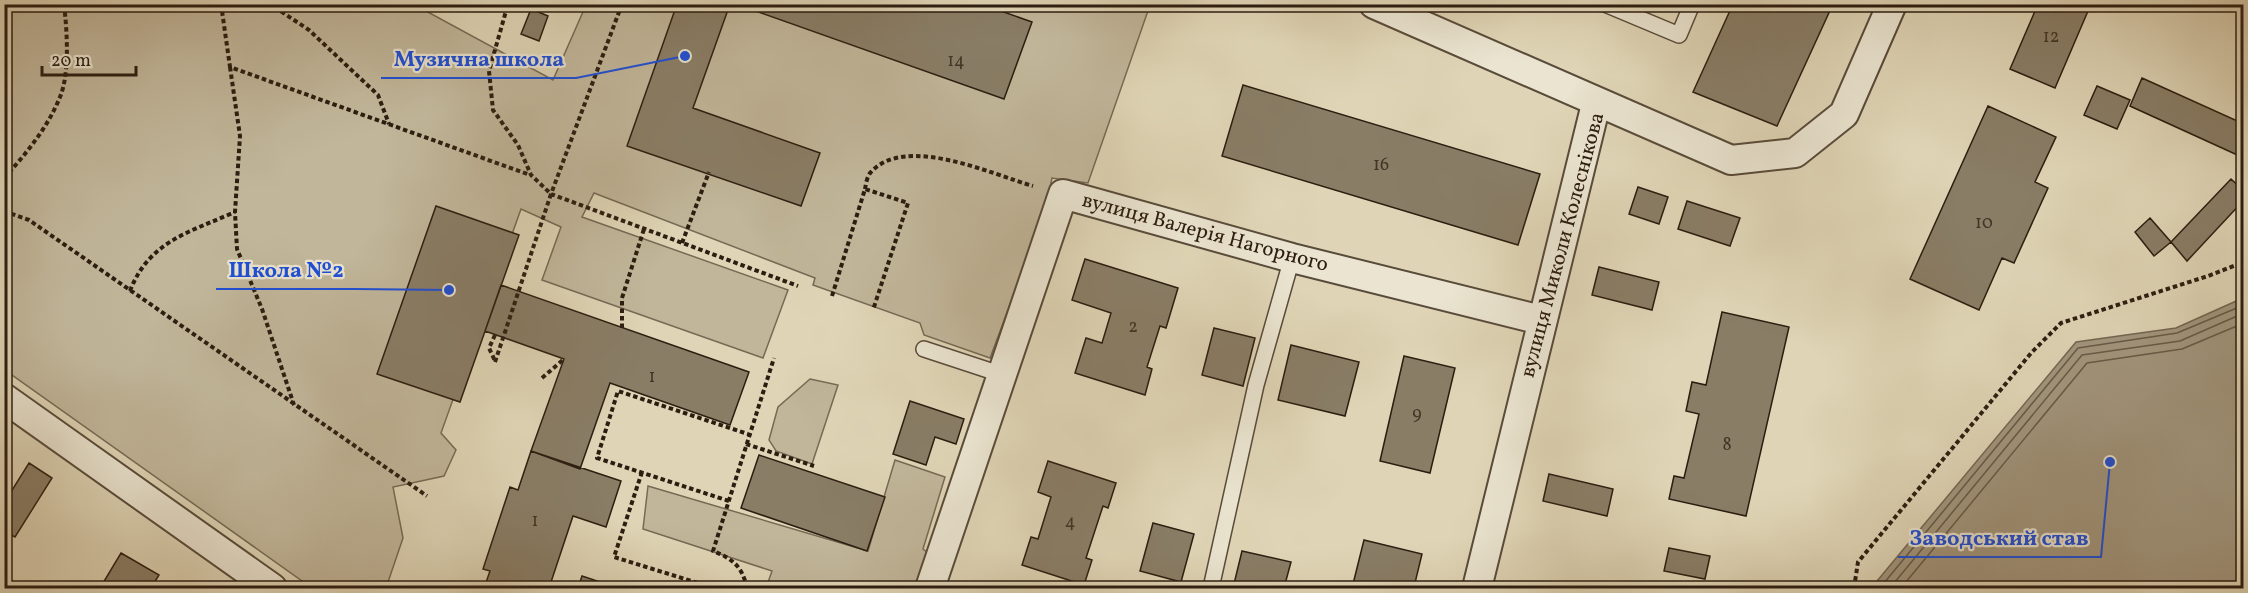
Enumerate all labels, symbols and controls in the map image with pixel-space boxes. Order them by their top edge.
house number: 12 [2043,25,2059,50]
callout: Музична школа [381,38,576,78]
scale bar [42,39,136,77]
text: Музична школа [394,45,564,76]
text: 20 m [51,49,91,74]
house number: 14 [947,49,965,74]
street label: вулиця Миколи Колеснікова [1514,109,1612,381]
house number: 16 [1373,153,1389,178]
street label: вулиця Валерія Нагорного [1079,186,1331,280]
house number: 10 [1975,211,1993,236]
callout: Школа №2 [216,249,355,289]
text: Школа №2 [228,256,344,287]
house number: 2 [1128,315,1138,340]
house number: 1 [649,365,655,390]
house number: 9 [1412,402,1422,427]
house number: 8 [1722,433,1732,458]
house number: 1 [532,509,538,534]
house number: 4 [1065,510,1075,535]
callout: Заводський став [1898,517,2101,557]
text: Заводський став [1909,524,2089,555]

